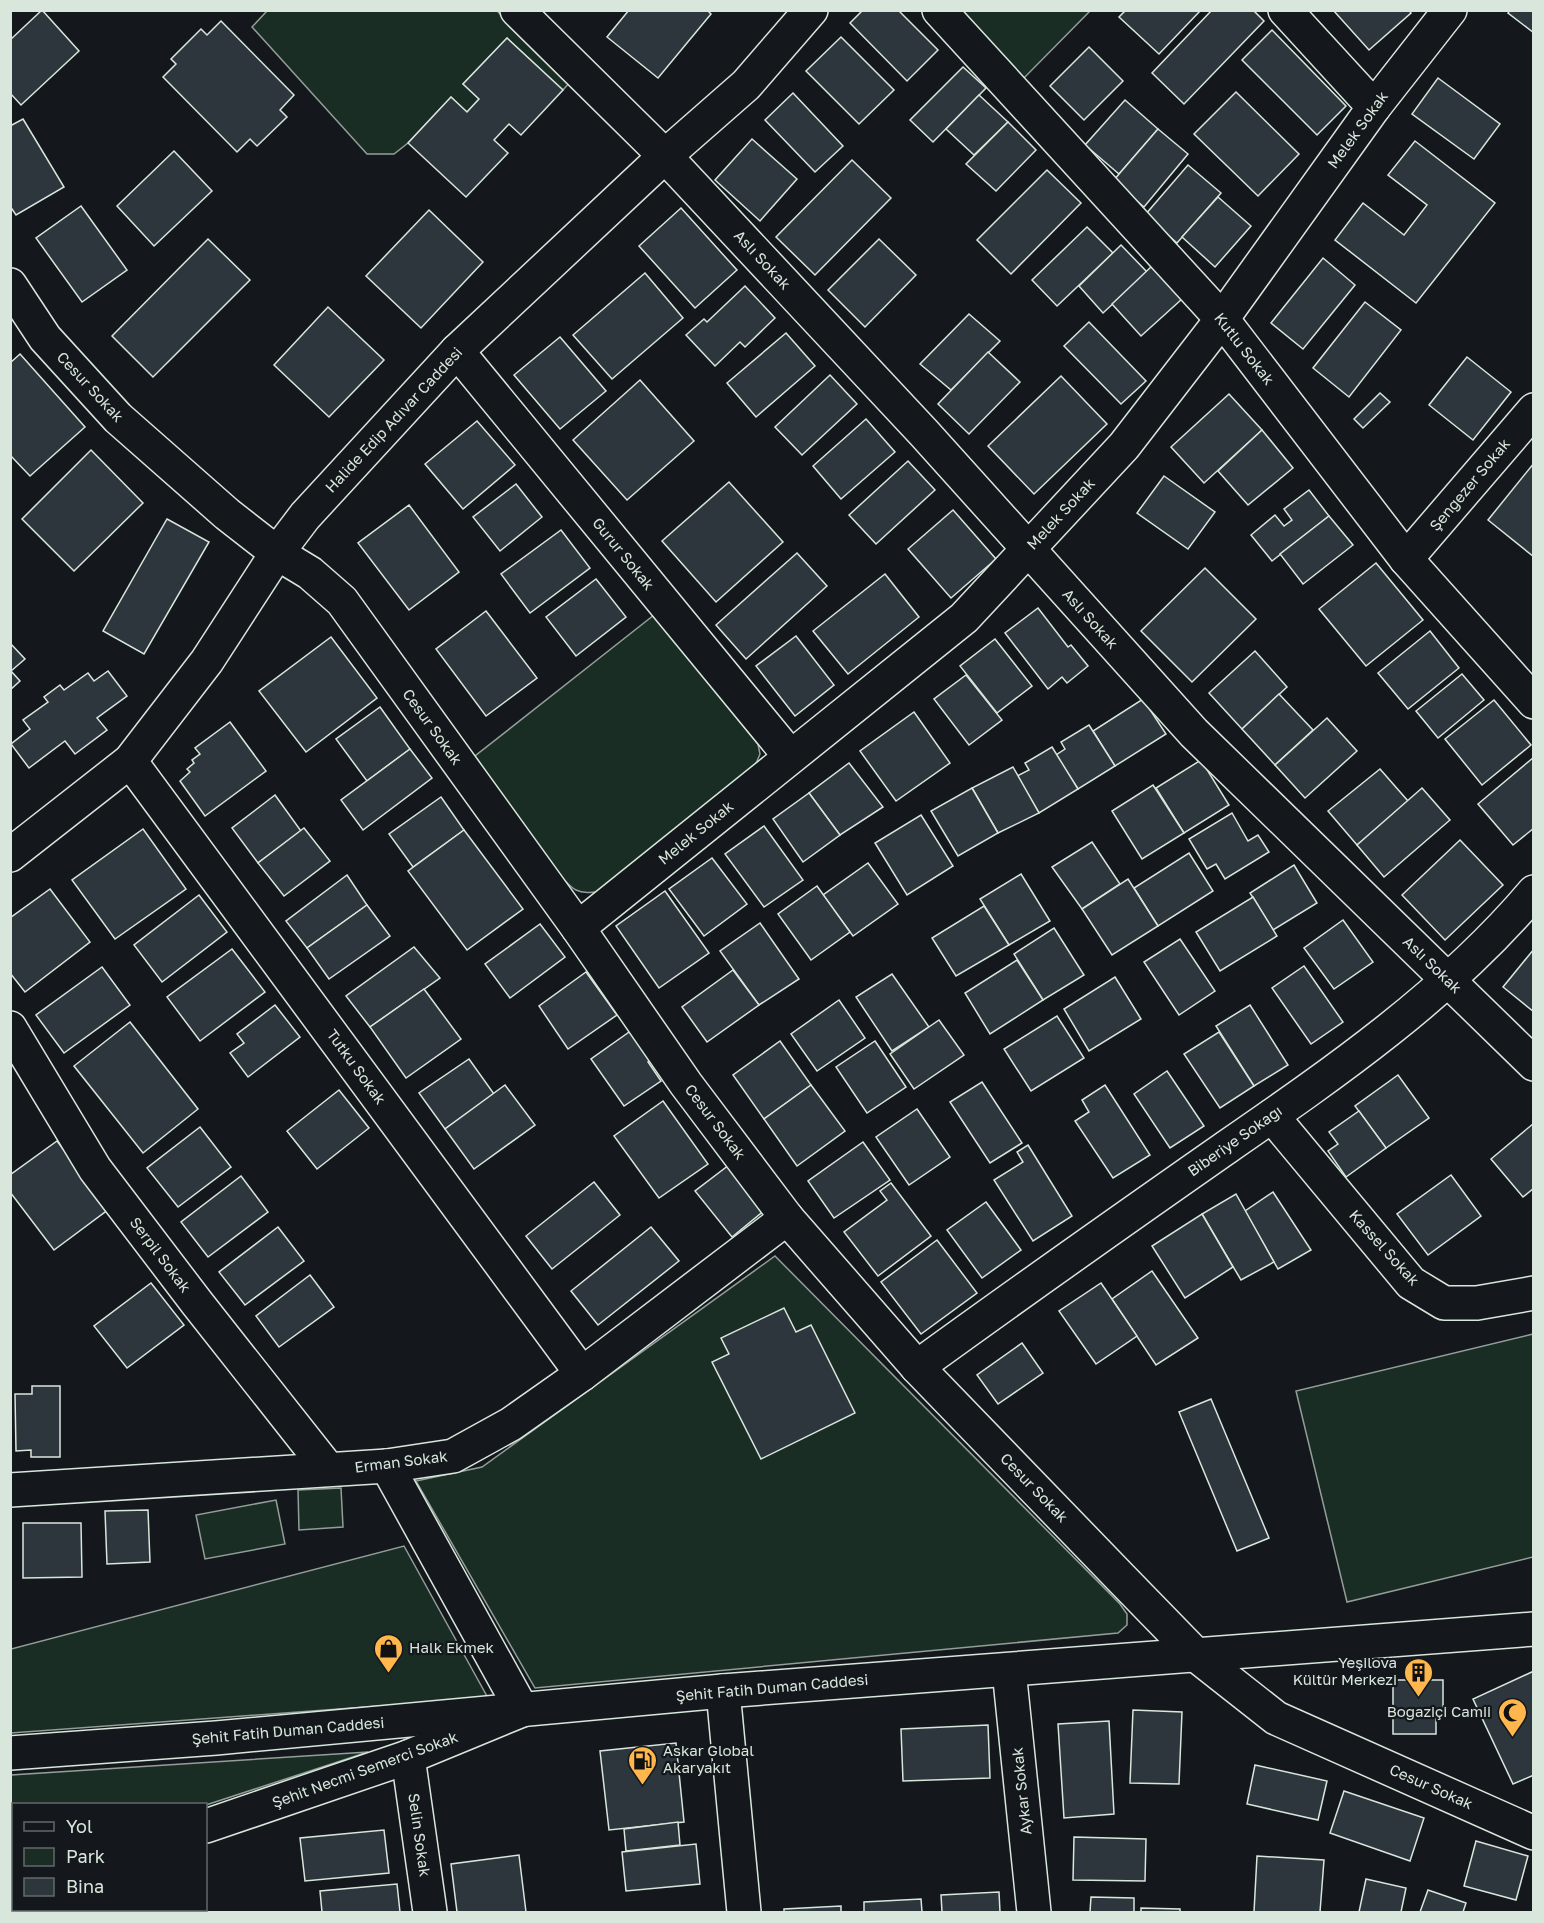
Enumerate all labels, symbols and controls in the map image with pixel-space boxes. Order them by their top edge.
street label: Melek Sokak [1323,87,1392,172]
street label: Aslı Sokak [731,226,795,293]
street label: Kutlu Sokak [1211,309,1279,388]
street label: Halide Edip Adıvar Caddesi [321,343,466,496]
street label: Cesur Sokak [54,347,128,426]
street label: Şengezer Sokak [1425,434,1514,534]
street label: Melek Sokak [1023,474,1098,553]
street label: Gurur Sokak [589,513,659,594]
street label: Aslı Sokak [1059,585,1123,652]
street label: Cesur Sokak [399,685,467,768]
street label: Melek Sokak [654,796,737,868]
street label: Aslı Sokak [1400,932,1466,997]
street label: Tutku Sokak [324,1025,390,1108]
street label: Cesur Sokak [682,1080,750,1163]
street label: Biberiye Sokağı [1184,1101,1285,1179]
street label: Kassel Sokak [1346,1206,1424,1289]
street label: Serpil Sokak [127,1213,195,1296]
street label: Erman Sokak [353,1446,449,1476]
street label: Cesur Sokak [997,1449,1073,1526]
shop icon: Halk Ekmek [372,1632,404,1674]
place label: Halk Ekmek [409,1638,495,1656]
place label: Yeşilova Kültür Merkezi [1293,1653,1397,1688]
building icon: Yeşilova Kültür Merkezi [1402,1656,1434,1698]
street label: Şehit Fatih Duman Caddesi [675,1670,869,1704]
mosque icon: Boğaziçi Camii [1496,1696,1528,1738]
place label: Boğaziçi Camii [1387,1702,1491,1720]
street label: Şehit Fatih Duman Caddesi [191,1713,385,1747]
street label: Şehit Necmi Semerci Sokak [269,1727,461,1811]
place label: Askar Global Akaryakıt [663,1741,754,1776]
fuel station icon: Askar Global Akaryakıt [626,1744,658,1786]
street label: Aykar Sokak [1007,1746,1035,1836]
street label: Cesur Sokak [1387,1760,1476,1813]
street label: Selin Sokak [405,1792,435,1878]
legend [12,1803,207,1911]
text: Yol [66,1815,93,1837]
text: Park [66,1845,105,1867]
text: Bina [66,1875,104,1897]

